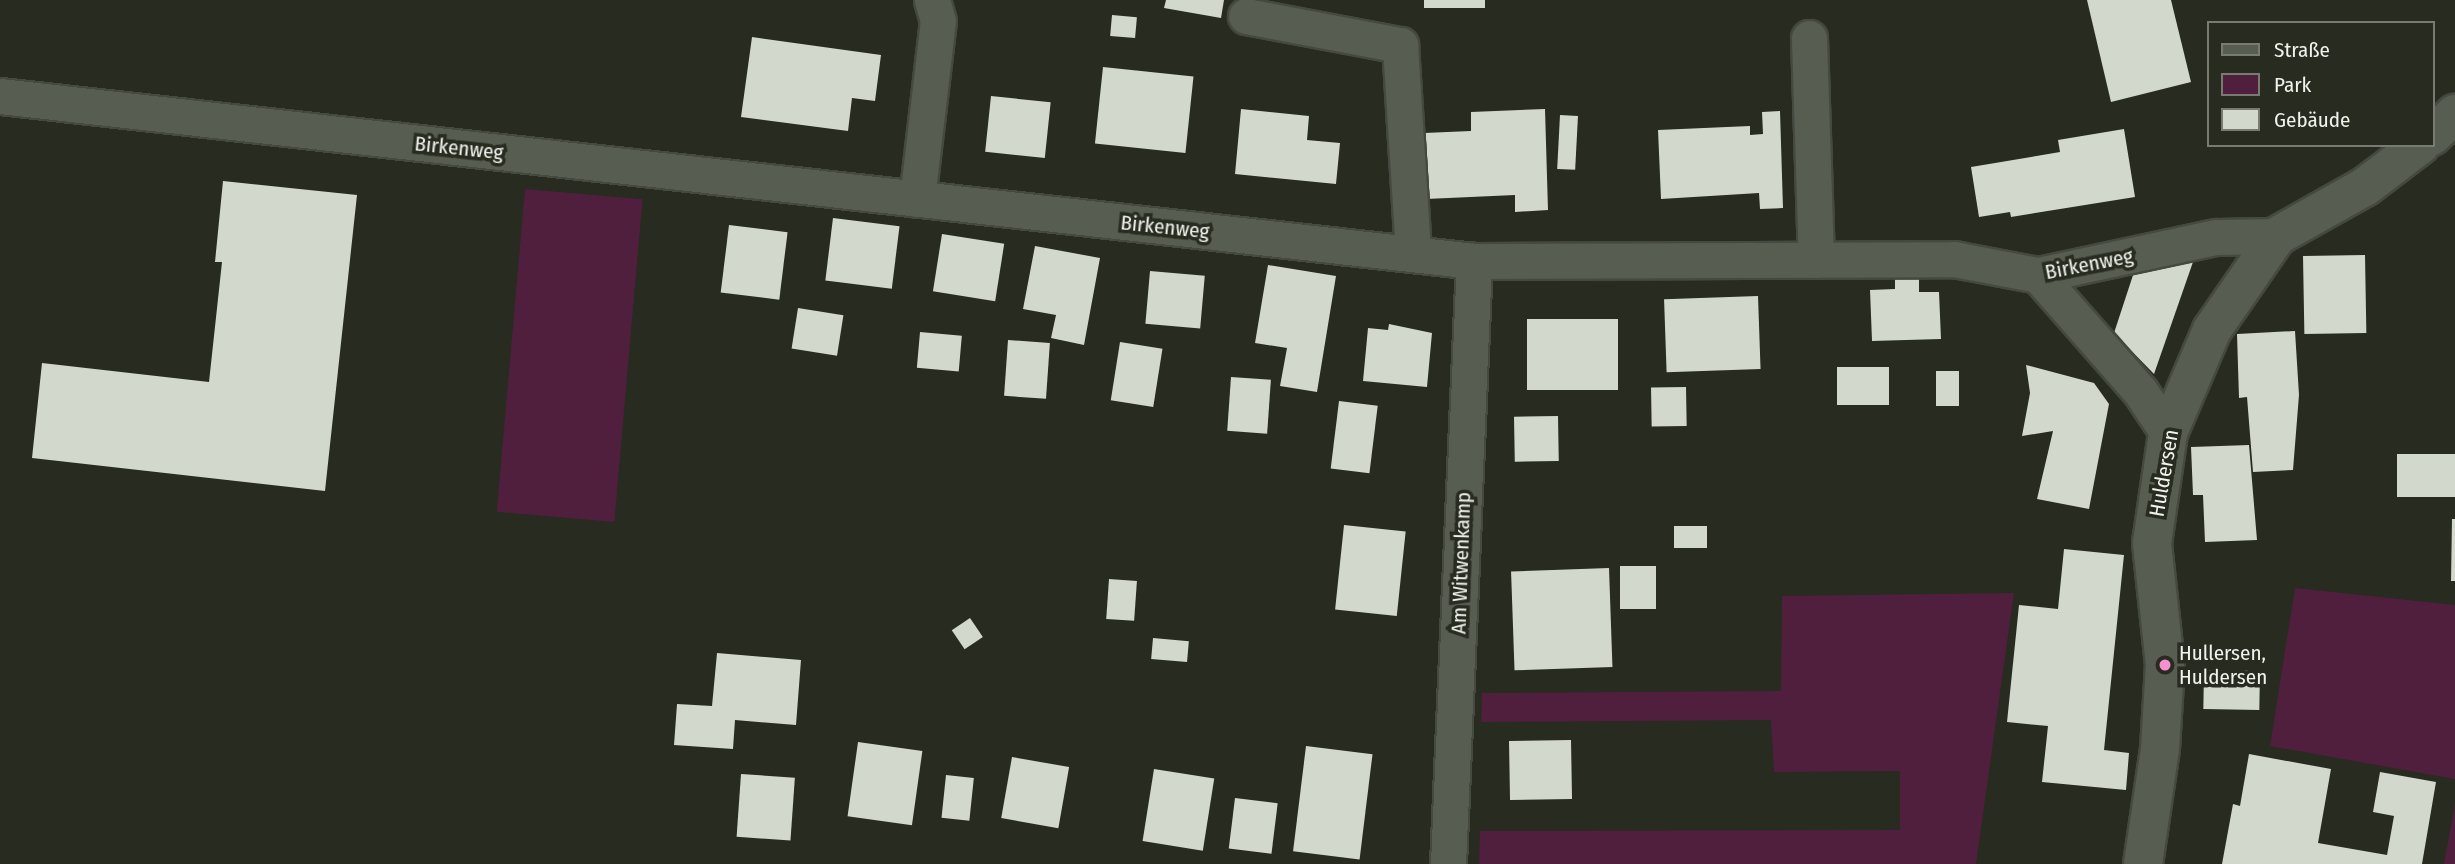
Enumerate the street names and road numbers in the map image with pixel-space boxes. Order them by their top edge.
street label: Birkenweg [413,131,505,165]
street label: Birkenweg [1119,210,1211,244]
street label: Birkenweg [2043,243,2135,285]
street label: Huldersen [2144,427,2184,519]
street label: Am Witwenkamp [1446,491,1476,635]

